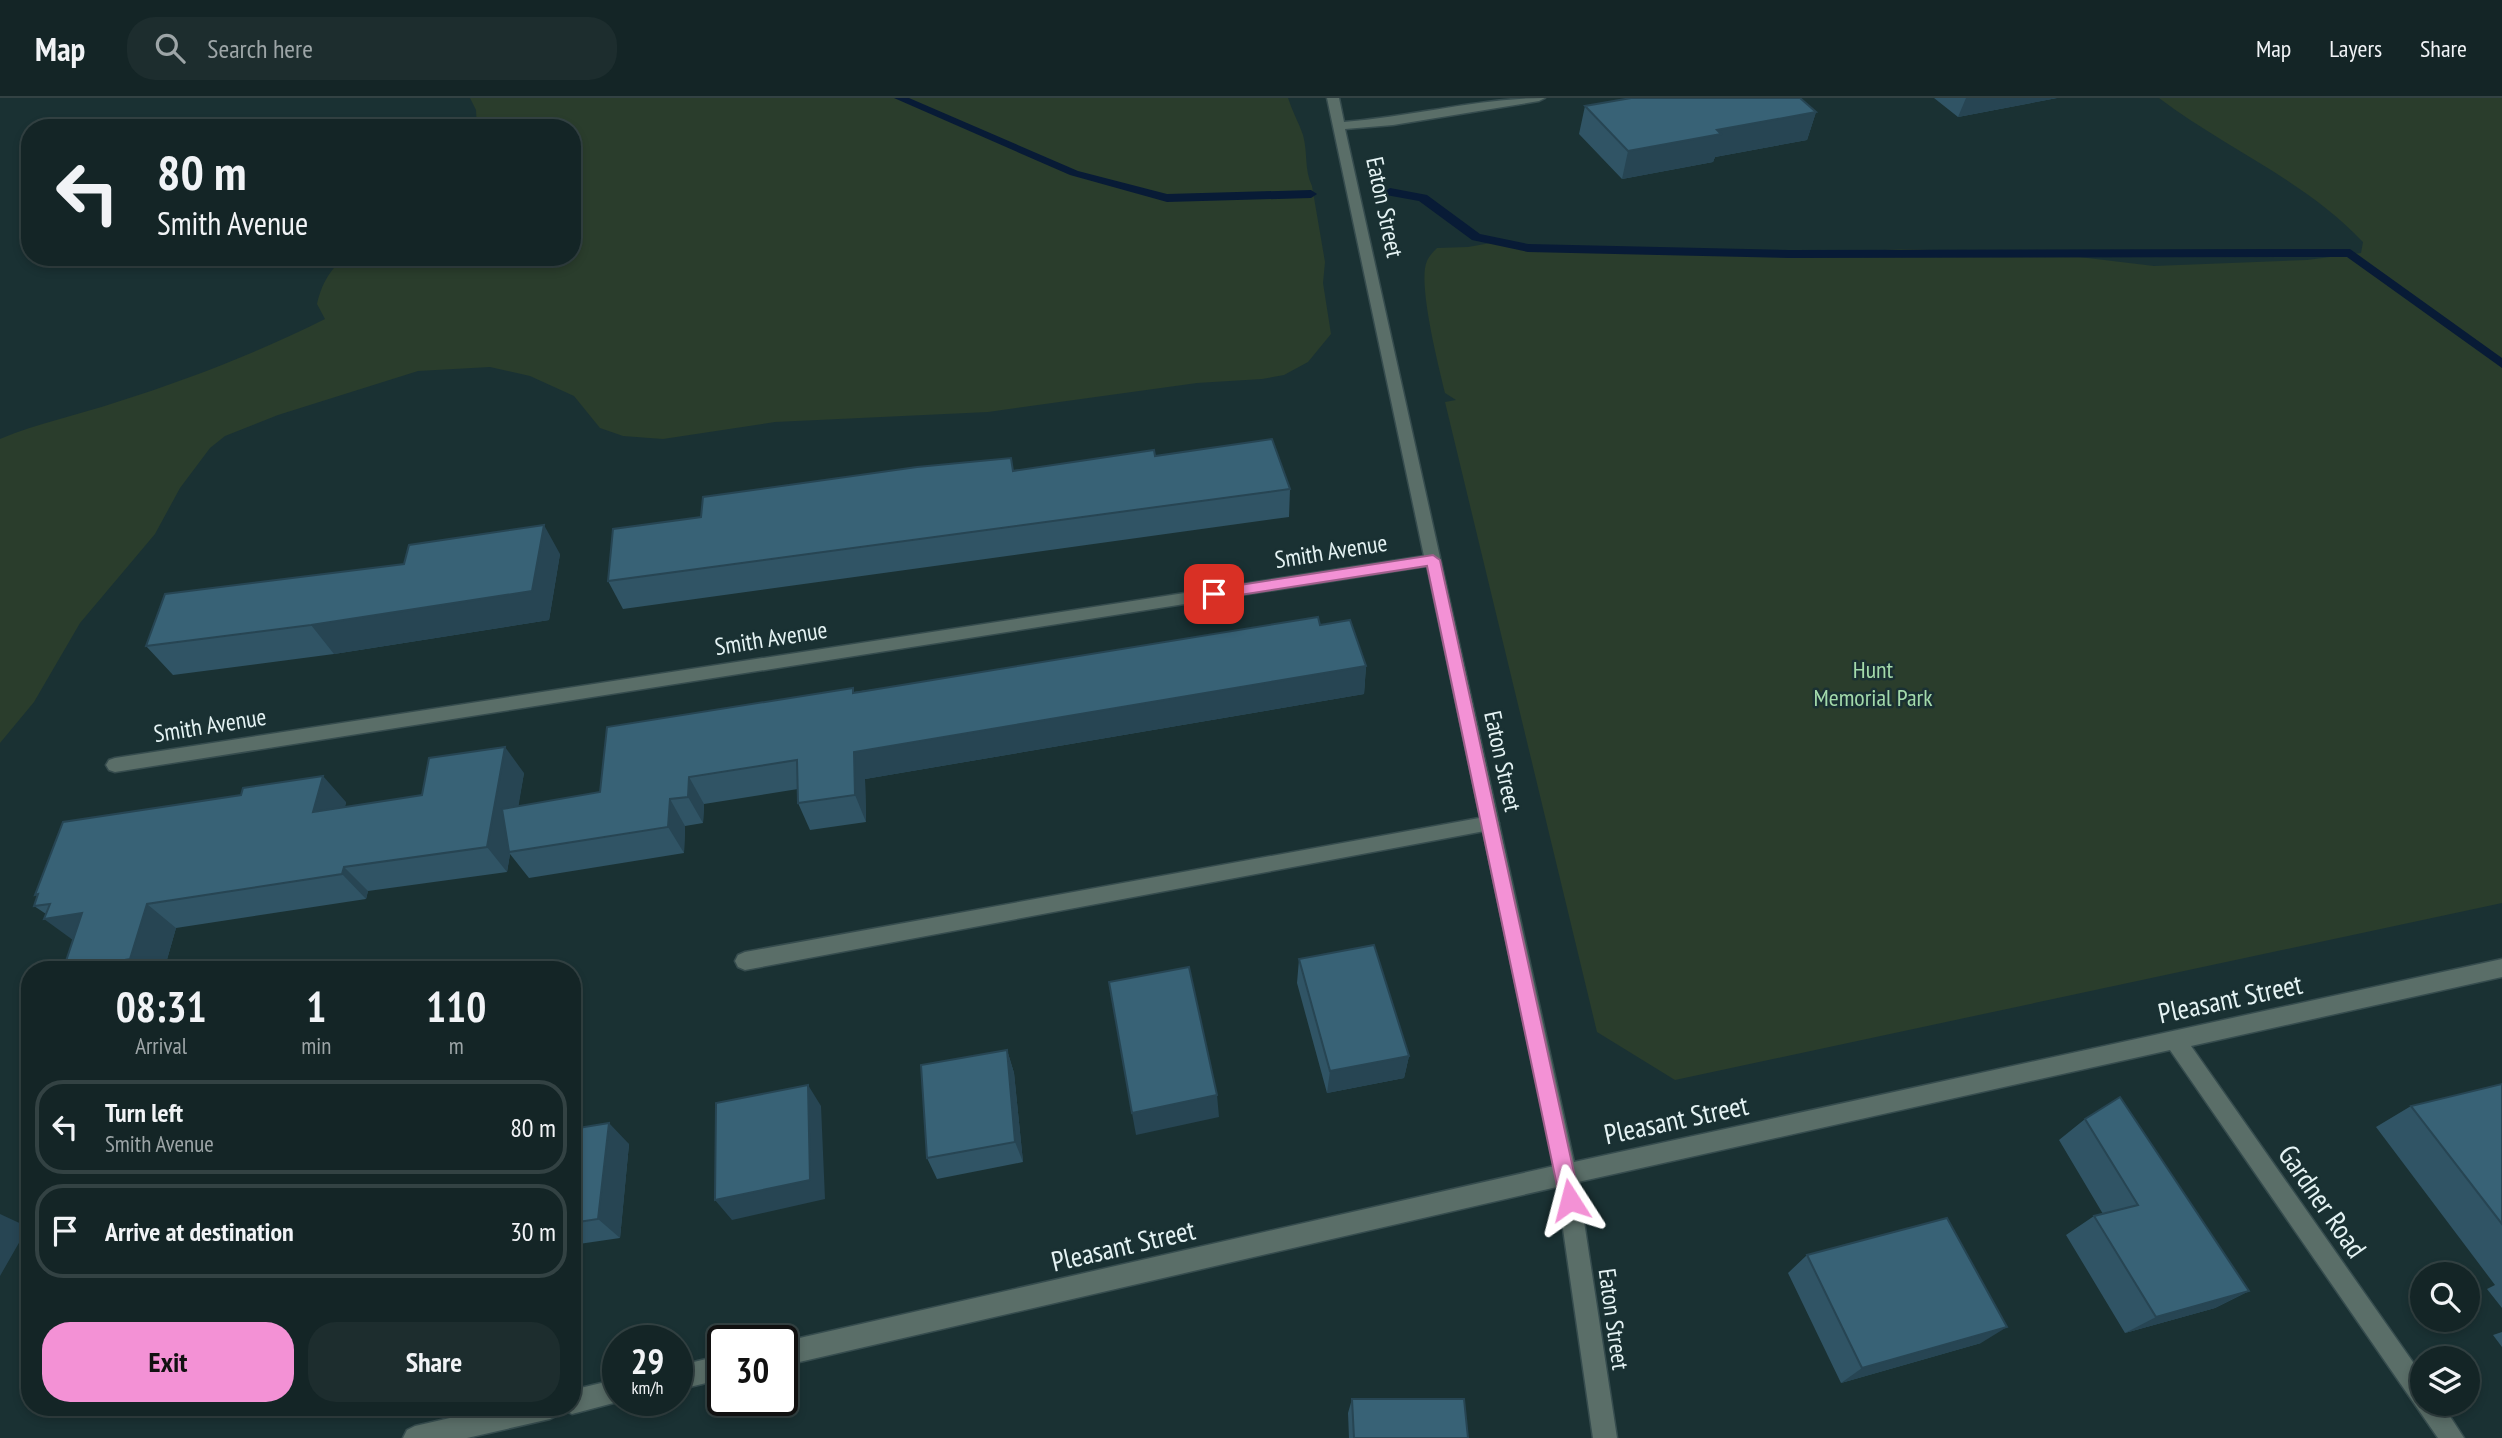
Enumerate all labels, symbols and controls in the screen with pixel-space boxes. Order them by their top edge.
search box [127,17,617,80]
text: Map [35,27,85,70]
icon: search [151,29,189,67]
text: Search here [207,32,313,65]
text: Map [2256,33,2291,64]
text: Layers [2329,33,2382,64]
text: Share [2420,33,2467,64]
text: 80 m [157,140,246,204]
icon: left [42,147,133,238]
street label: Eaton Street [1359,154,1411,260]
text: Smith Avenue [157,202,308,244]
street label: Smith Avenue [1273,527,1389,575]
pin [1184,564,1244,624]
icon: arrive [1195,575,1233,613]
street label: Smith Avenue [713,614,829,662]
park label: Hunt Memorial Park [1814,654,1933,713]
street label: Smith Avenue [152,701,268,749]
street label: Eaton Street [1477,708,1529,814]
street label: Pleasant Street [2155,965,2306,1031]
text: 08:31 [116,979,207,1034]
text: 1 [306,979,326,1034]
text: 110 [426,979,486,1034]
text: Arrival [135,1031,187,1060]
text: min [301,1031,331,1060]
text: m [449,1031,464,1060]
street label: Pleasant Street [1601,1086,1752,1152]
text: Turn left [105,1096,183,1129]
icon: left [46,1108,84,1146]
text: 80 m [510,1111,556,1144]
text: Smith Avenue [105,1129,214,1158]
street label: Gardner Road [2271,1137,2375,1265]
position arrow [1533,1163,1607,1237]
street label: Pleasant Street [1047,1210,1199,1279]
icon: arrive [46,1212,84,1250]
text: Arrive at destination [105,1215,294,1248]
text: 30 m [510,1215,556,1248]
map controls [2410,1262,2480,1416]
button: search [2410,1262,2480,1332]
street label: Eaton Street [1592,1266,1637,1372]
button: Exit [42,1322,294,1402]
button: Share [308,1322,560,1402]
speed limit sign: 30 [707,1325,798,1416]
text: 29 [631,1338,664,1384]
button: layers [2410,1346,2480,1416]
text: km/h [632,1376,663,1399]

